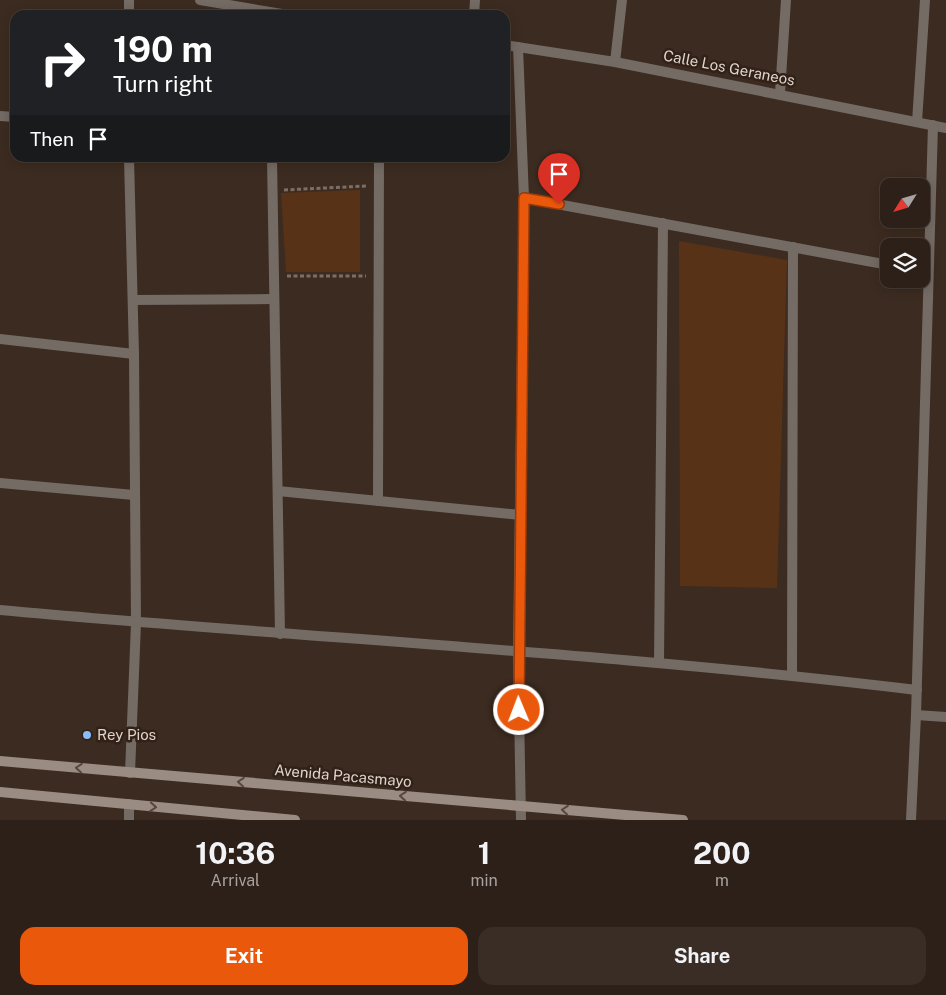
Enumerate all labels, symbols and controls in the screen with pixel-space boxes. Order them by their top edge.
text: 190 m [113,29,213,70]
icon: right [30,30,95,95]
street label: Calle Los Geraneos [662,46,796,89]
text: Turn right [113,71,213,97]
icon: arrive [84,125,112,153]
text: Then [30,128,74,150]
pin [538,153,580,204]
icon: arrive [545,160,573,188]
north arrow [880,178,930,228]
map controls [880,178,930,288]
button: layers [880,238,930,288]
position arrow [492,683,544,735]
place label: Rey Pios [97,726,156,743]
marker: Rey Pios [81,729,93,741]
street label: Avenida Pacasmayo [274,761,412,790]
one-way arrow [75,763,83,774]
one-way arrow [236,777,244,788]
one-way arrow [398,791,406,802]
one-way arrow [149,801,157,812]
one-way arrow [560,805,568,816]
text: 10:36 [195,835,275,871]
text: 1 [478,835,491,871]
text: 200 [693,835,751,871]
text: Arrival [211,871,260,890]
text: min [471,871,498,890]
text: m [715,871,729,890]
button: Exit [20,927,468,985]
button: Share [478,927,926,985]

